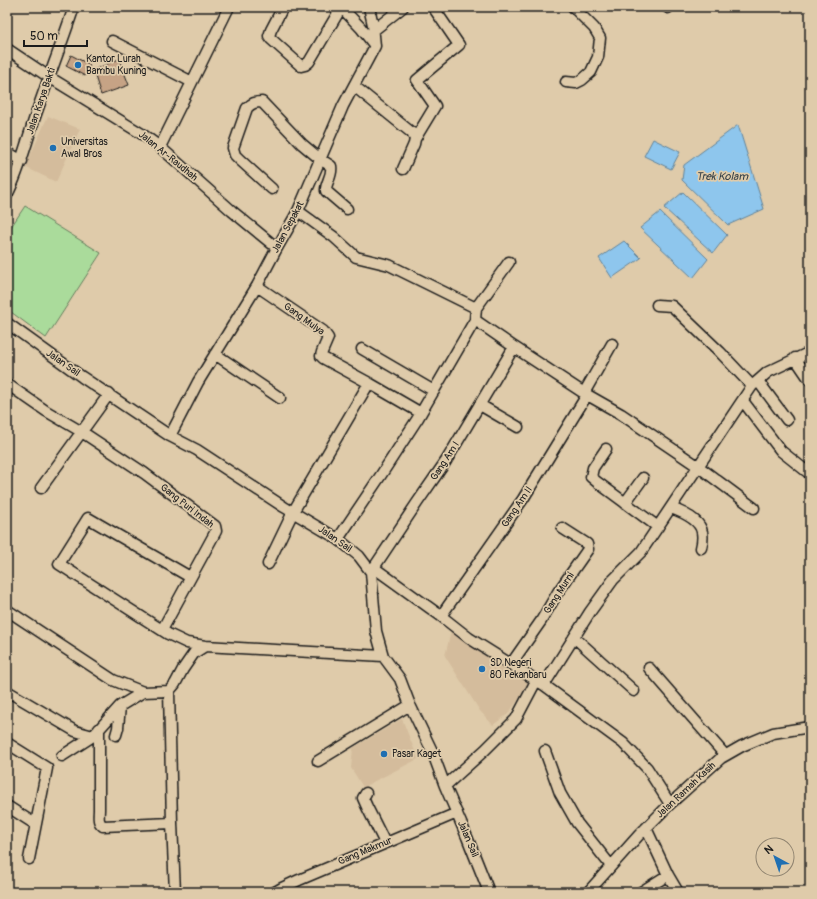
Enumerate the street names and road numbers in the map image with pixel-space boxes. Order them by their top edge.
street label: Jalan Karya Bakti [24,66,58,136]
street label: Jalan Ar-Raudhah [136,129,200,184]
street label: Jalan Sepakat [269,198,307,255]
street label: Gang Mulya [281,300,327,338]
street label: Jalan Sail [44,347,82,379]
street label: Gang Am I [428,439,462,483]
street label: Gang Puri Indah [158,481,216,531]
street label: Gang Am II [499,484,535,530]
street label: Jalan Sail [316,523,354,555]
street label: Gang Murni [541,570,577,616]
street label: Jalan Ramah Kasih [654,759,718,820]
street label: Jalan Sail [455,819,481,859]
street label: Gang Makmur [336,834,394,868]

